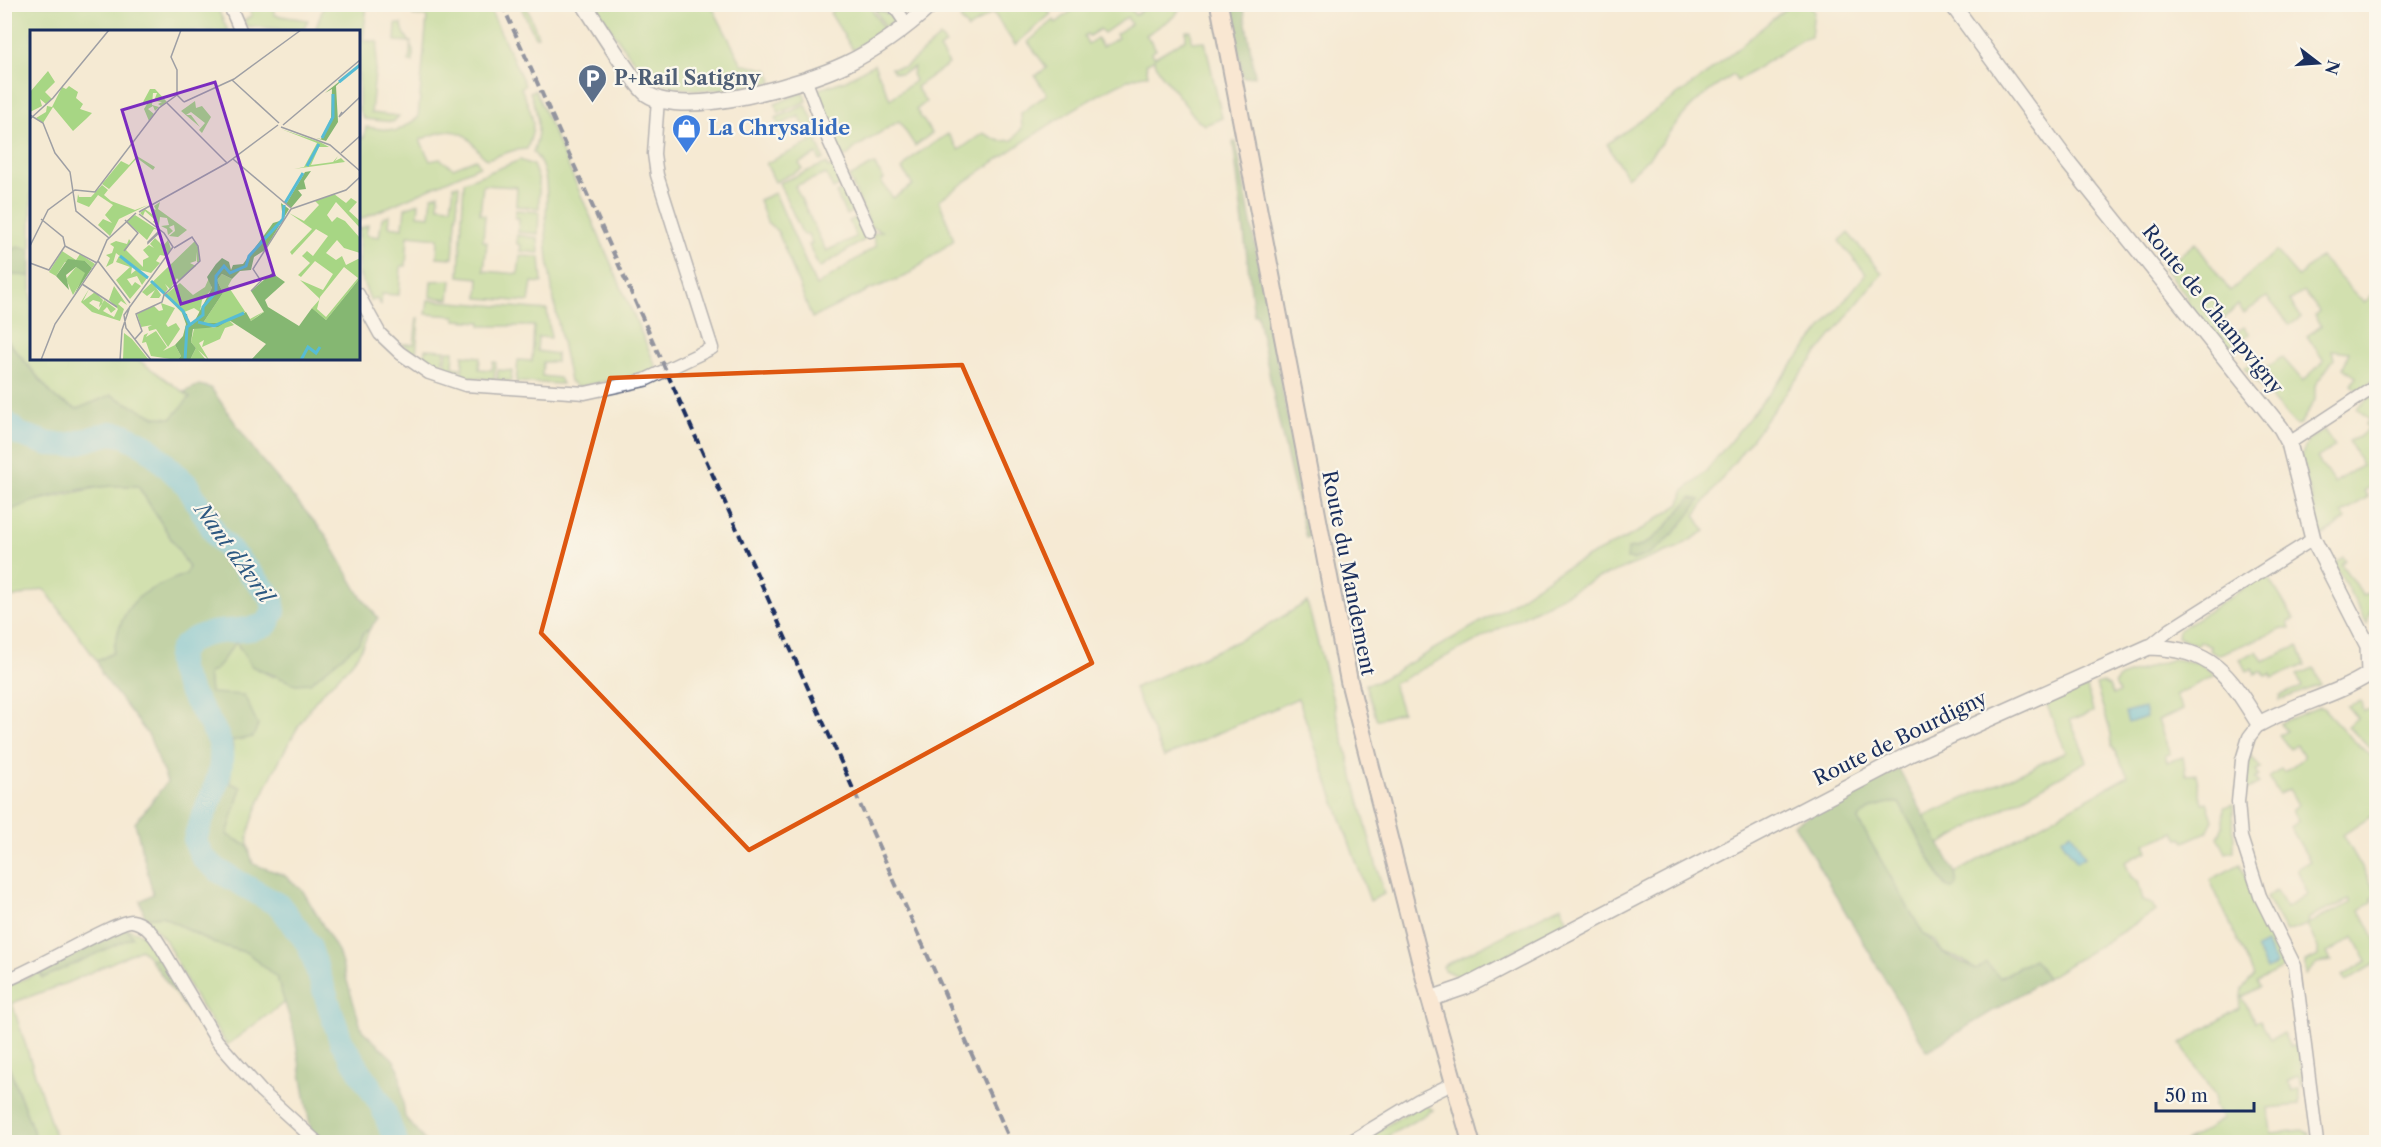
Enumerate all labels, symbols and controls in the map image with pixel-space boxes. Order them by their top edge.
inset map [30,30,360,360]
north arrow [2288,33,2348,93]
text: N [2321,58,2344,77]
parking icon: P+Rail Satigny [577,62,609,104]
place label: P+Rail Satigny [614,66,761,90]
shop icon: La Chrysalide [671,112,703,154]
place label: La Chrysalide [708,116,850,140]
street label: Route de Champvigny [2137,219,2289,399]
street label: Route du Mandement [1317,468,1381,678]
water label: Nant d'Avril [189,496,280,609]
street label: Route de Bourdigny [1809,685,1991,790]
scale bar [2156,1075,2254,1113]
text: 50 m [2165,1085,2208,1107]

